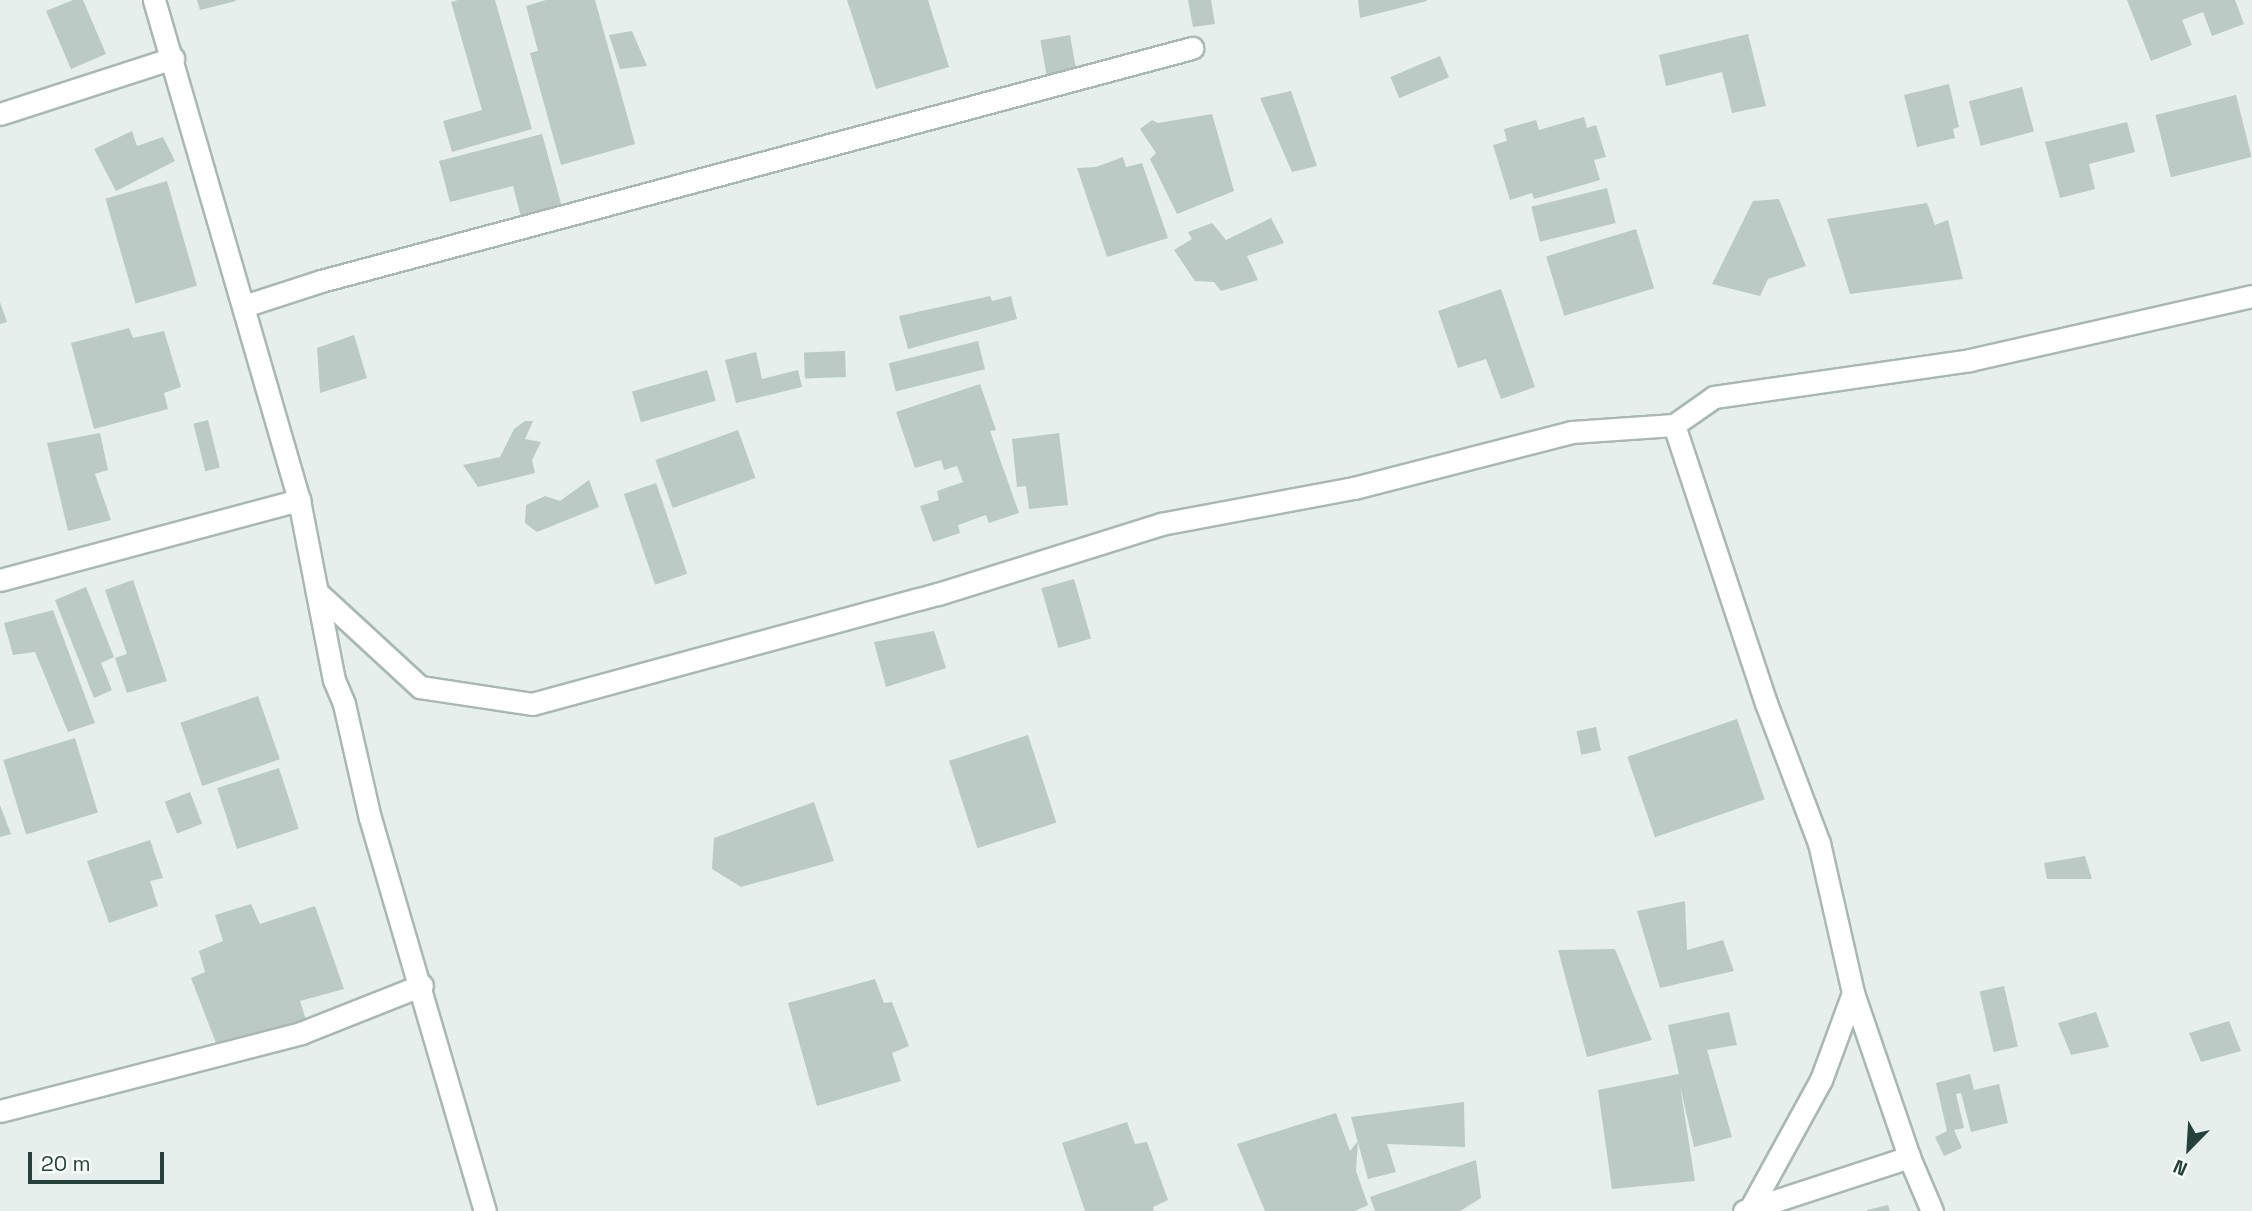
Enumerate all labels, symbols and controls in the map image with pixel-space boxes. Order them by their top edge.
north arrow [2154,1113,2224,1183]
scale bar [32,1138,168,1182]
text: 20 m [41,1150,91,1177]
text: N [2169,1154,2191,1182]

